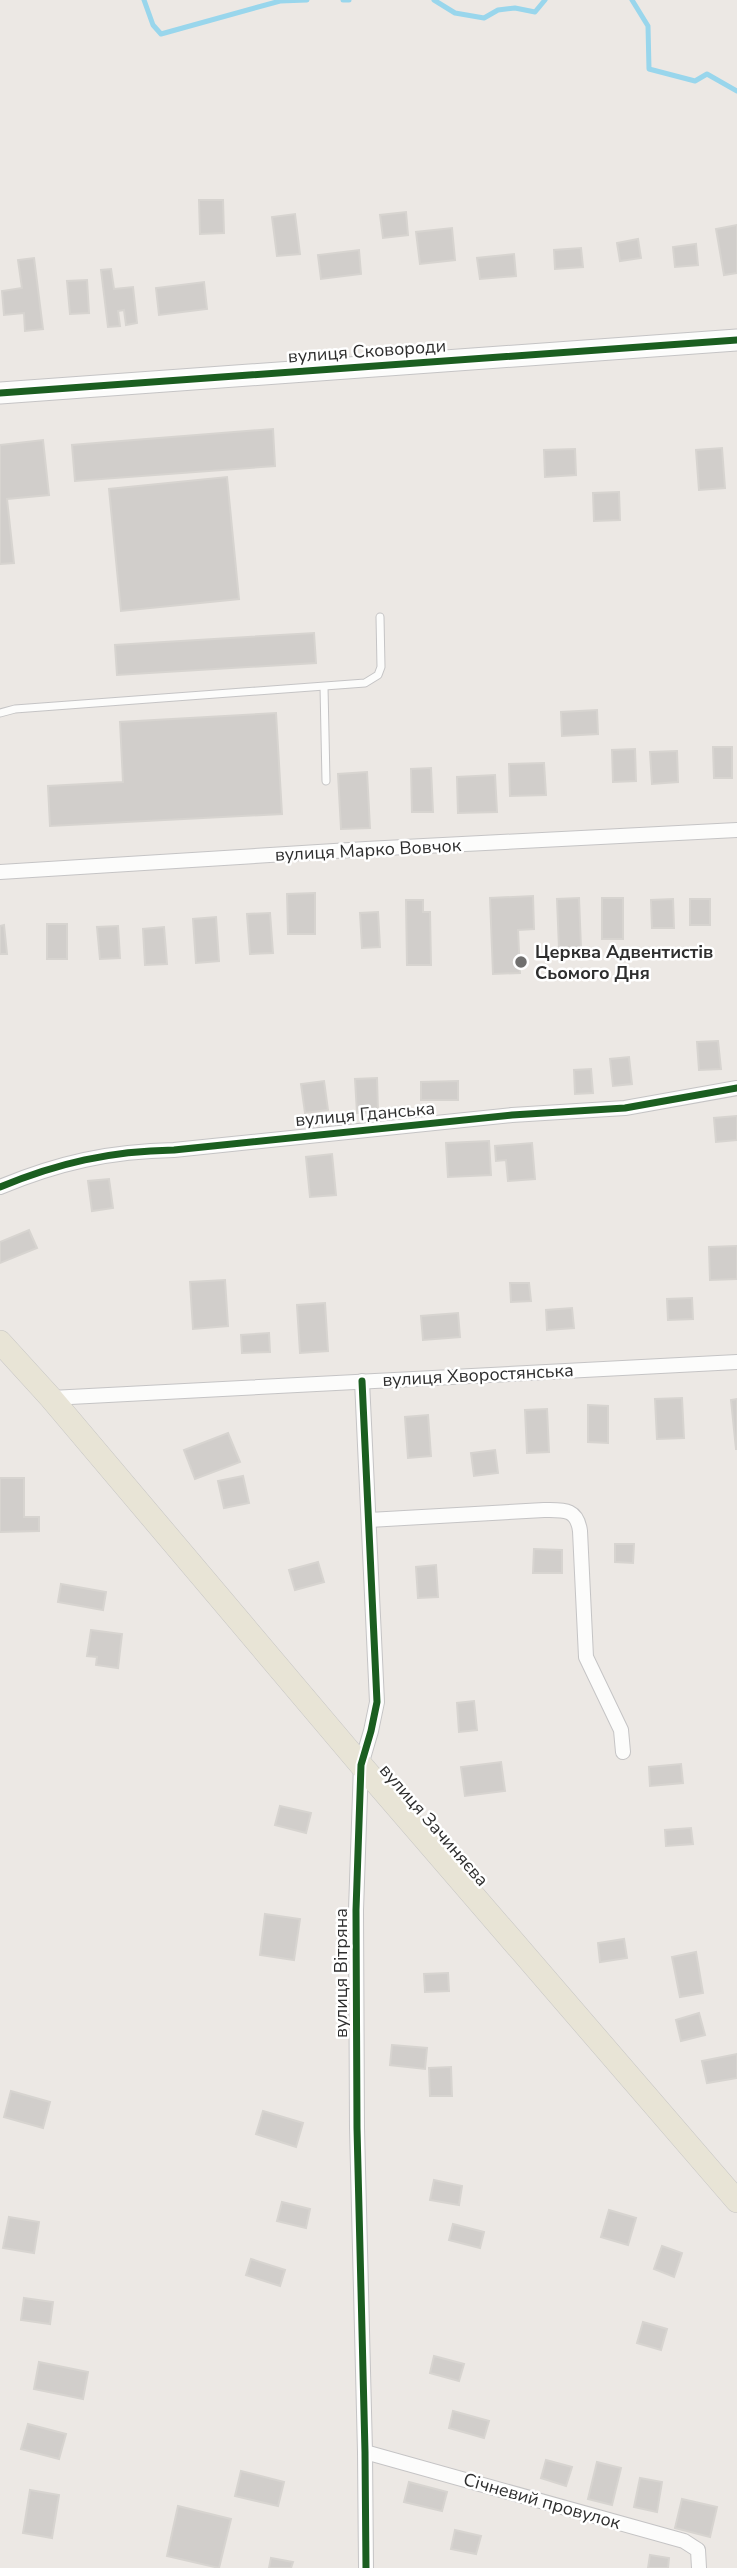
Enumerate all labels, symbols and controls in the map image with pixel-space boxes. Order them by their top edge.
street label: вулиця Сковороди [287,334,447,368]
street label: вулиця Марко Вовчок [274,833,462,867]
place label: Церква Адвентистів Сьомого Дня [535,940,713,985]
marker: Церква Адвентистів Сьомого Дня [513,954,529,970]
street label: вулиця Гданська [294,1096,436,1132]
street label: вулиця Хворостянська [382,1358,574,1392]
street label: вулиця Зачиняєва [374,1759,494,1891]
street label: вулиця Вітряна [329,1908,353,2038]
street label: Січневий провулок [461,2467,624,2535]

